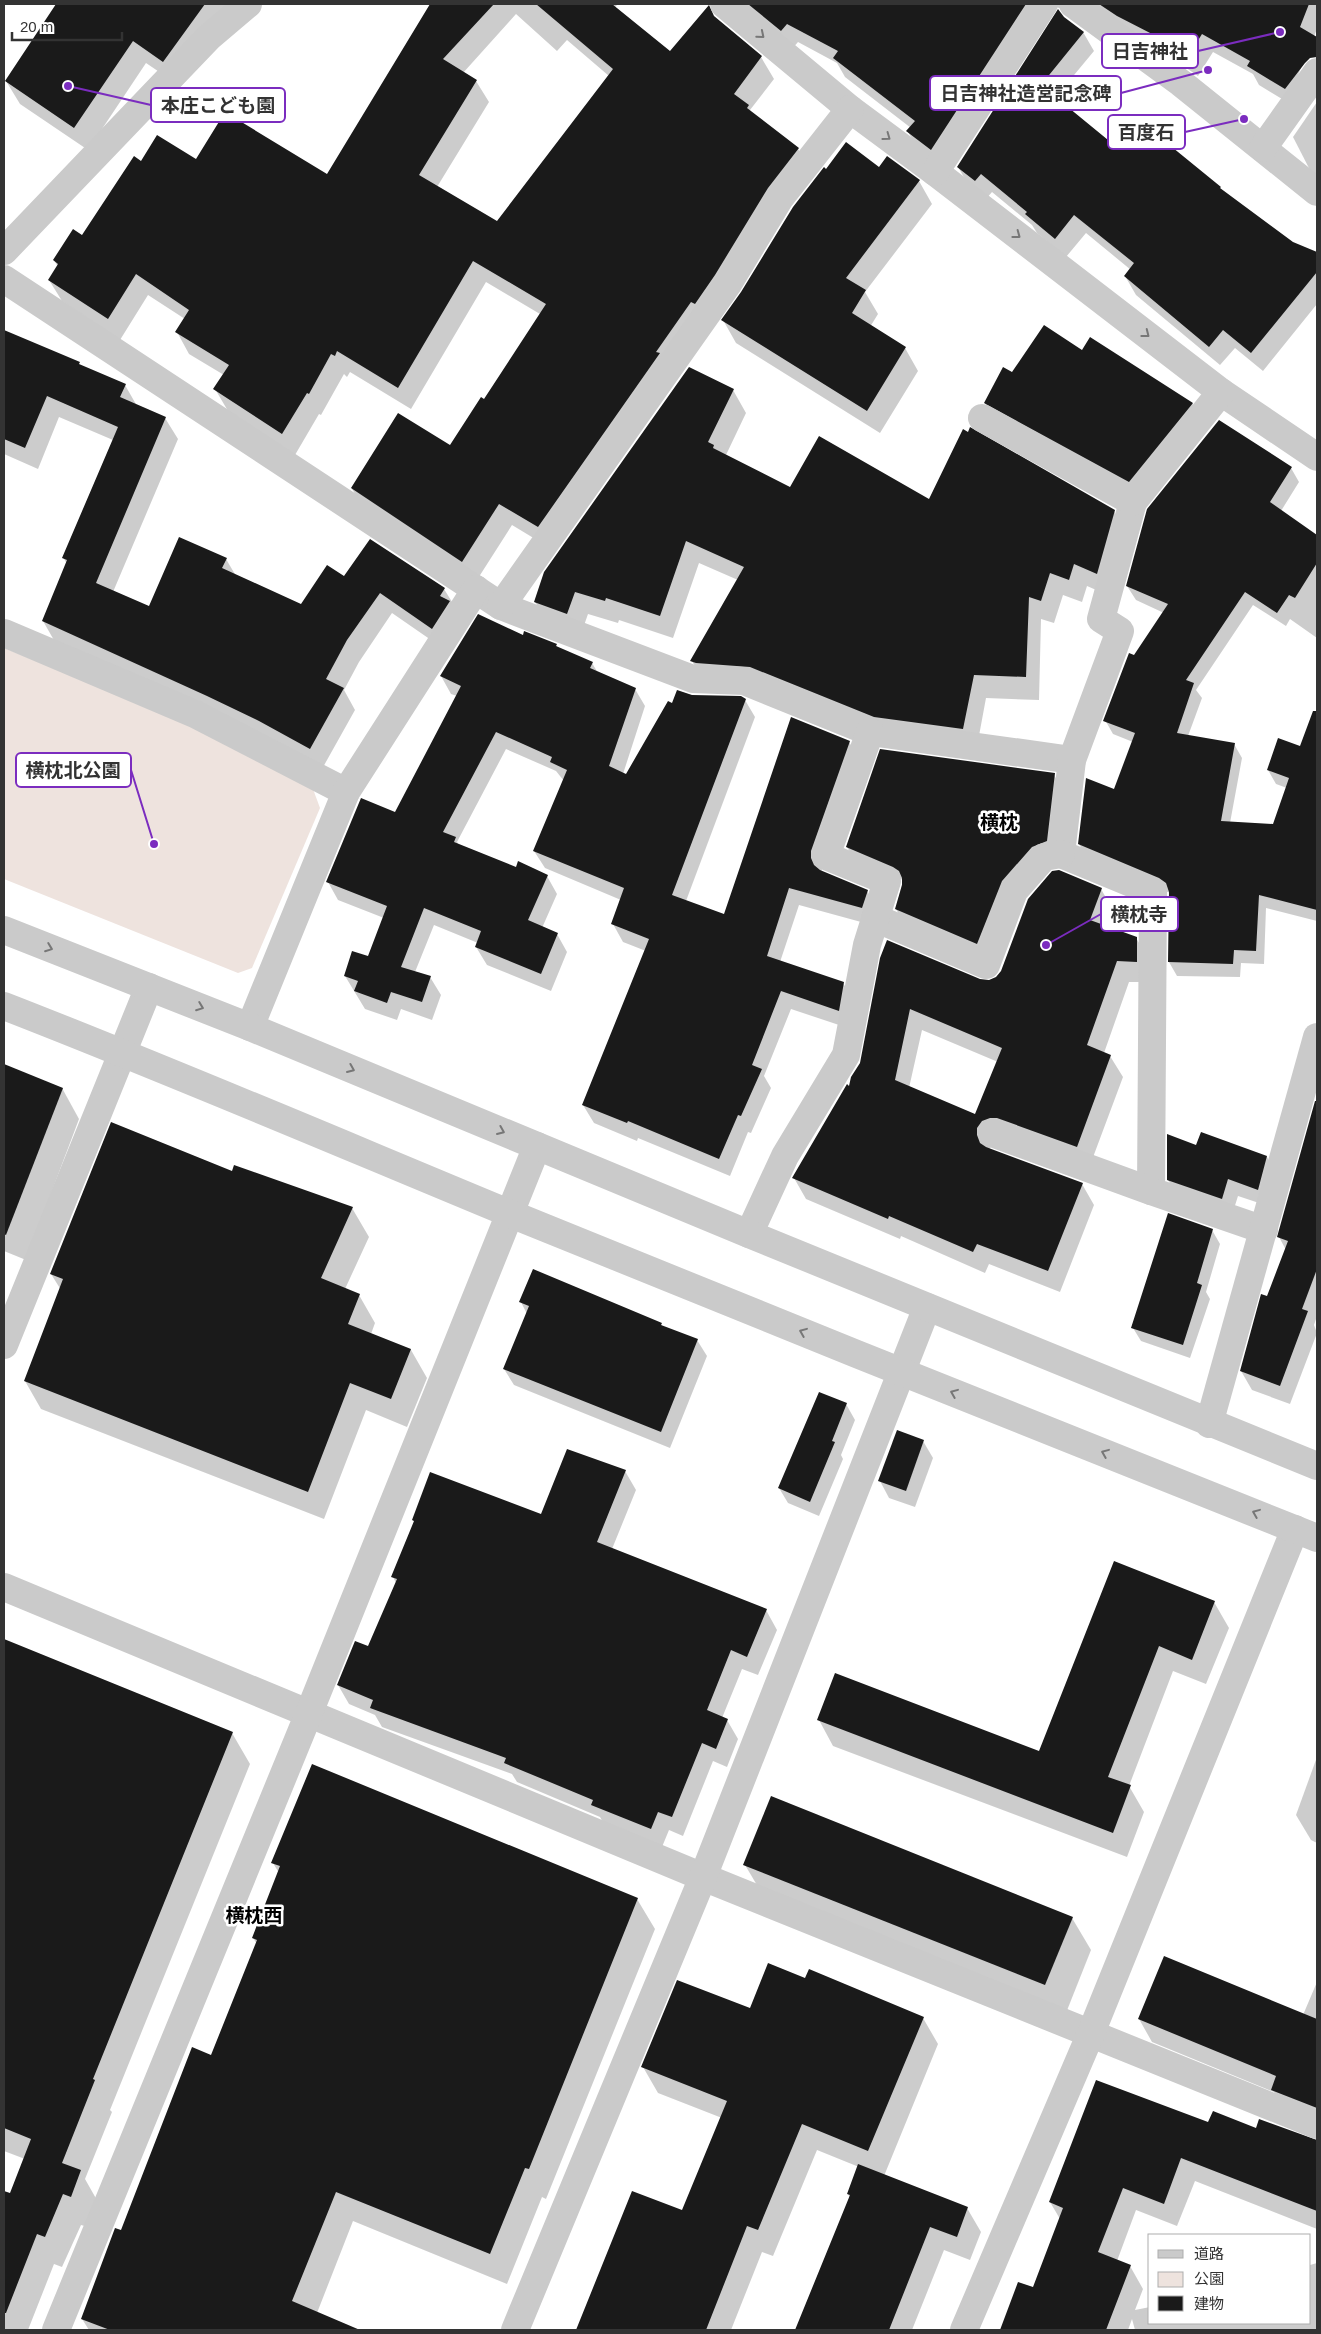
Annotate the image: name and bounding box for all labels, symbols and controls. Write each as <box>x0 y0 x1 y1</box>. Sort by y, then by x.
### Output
scale bar <box>12 10 122 42</box>
text: 20 m <box>20 18 53 35</box>
one-way arrow <box>755 29 764 38</box>
callout: 日吉神社 <box>1102 34 1198 68</box>
text: 日吉神社 <box>1112 41 1188 62</box>
callout: 日吉神社造営記念碑 <box>930 76 1121 110</box>
text: 日吉神社造営記念碑 <box>940 83 1112 104</box>
callout: 本庄こども園 <box>151 88 285 122</box>
text: 本庄こども園 <box>161 95 275 116</box>
callout: 百度石 <box>1108 115 1185 149</box>
text: 百度石 <box>1117 122 1175 143</box>
one-way arrow <box>882 131 891 140</box>
one-way arrow <box>1011 229 1020 237</box>
one-way arrow <box>1140 328 1150 337</box>
callout: 横枕北公園 <box>16 753 131 787</box>
text: 横枕北公園 <box>25 760 121 781</box>
district label: 横枕 <box>980 812 1018 833</box>
callout: 横枕寺 <box>1101 897 1178 931</box>
text: 横枕寺 <box>1110 904 1168 925</box>
one-way arrow <box>44 942 53 952</box>
one-way arrow <box>196 1002 204 1012</box>
one-way arrow <box>346 1062 355 1073</box>
one-way arrow <box>496 1125 505 1135</box>
one-way arrow <box>799 1328 808 1339</box>
one-way arrow <box>950 1389 959 1399</box>
one-way arrow <box>1101 1449 1110 1459</box>
one-way arrow <box>1252 1509 1261 1519</box>
district label: 横枕西 <box>225 1905 283 1926</box>
legend <box>1148 2234 1311 2324</box>
text: 道路 <box>1194 2245 1224 2262</box>
text: 公園 <box>1194 2270 1224 2287</box>
text: 建物 <box>1194 2295 1224 2312</box>

